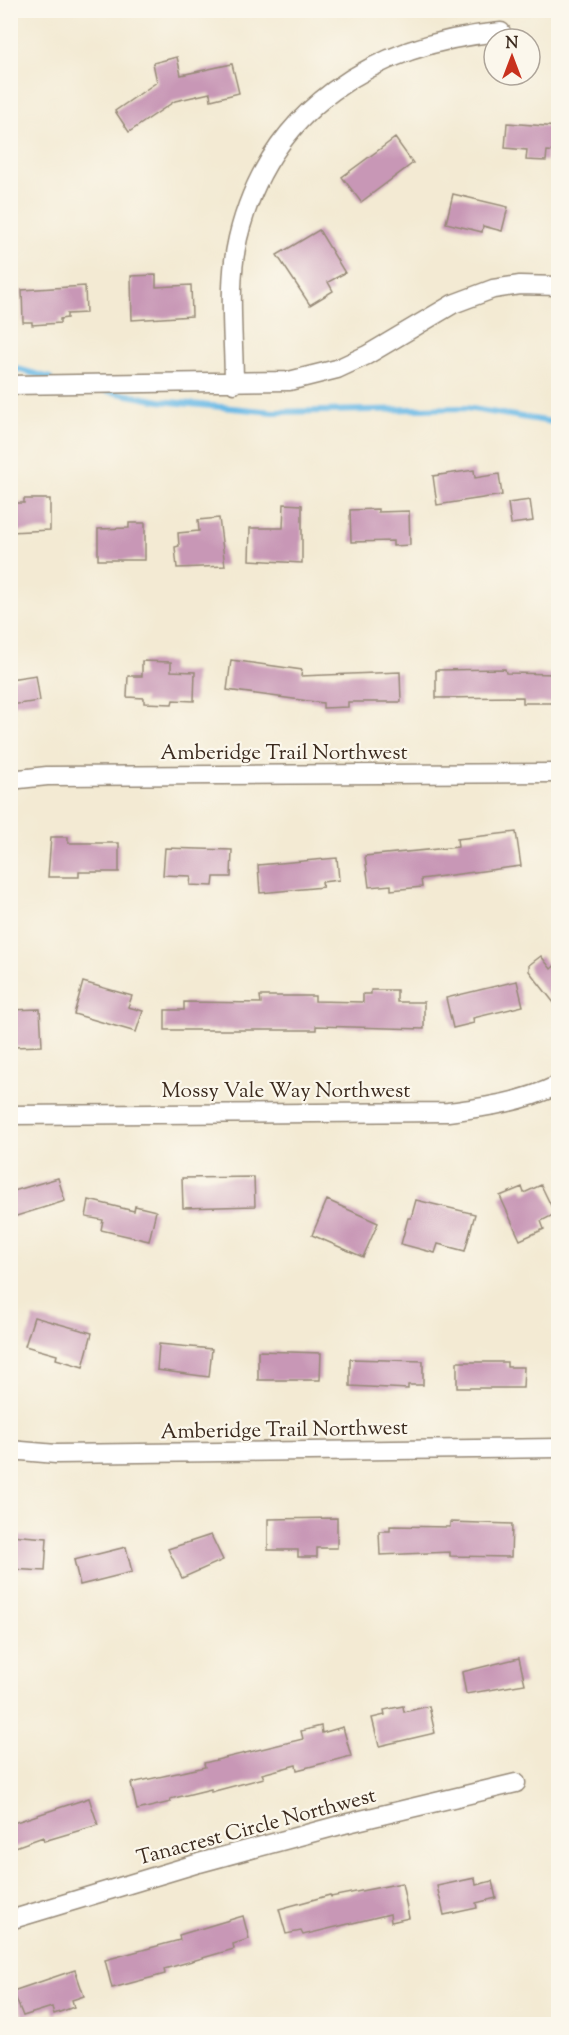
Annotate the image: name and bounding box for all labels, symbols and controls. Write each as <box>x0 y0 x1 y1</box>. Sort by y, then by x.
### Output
north arrow <box>482 27 542 87</box>
text: N <box>506 33 519 56</box>
street label: Amberidge Trail Northwest <box>160 739 408 769</box>
street label: Mossy Vale Way Northwest <box>161 1077 411 1107</box>
street label: Amberidge Trail Northwest <box>160 1414 408 1448</box>
street label: Tanacrest Circle Northwest <box>134 1782 379 1874</box>

